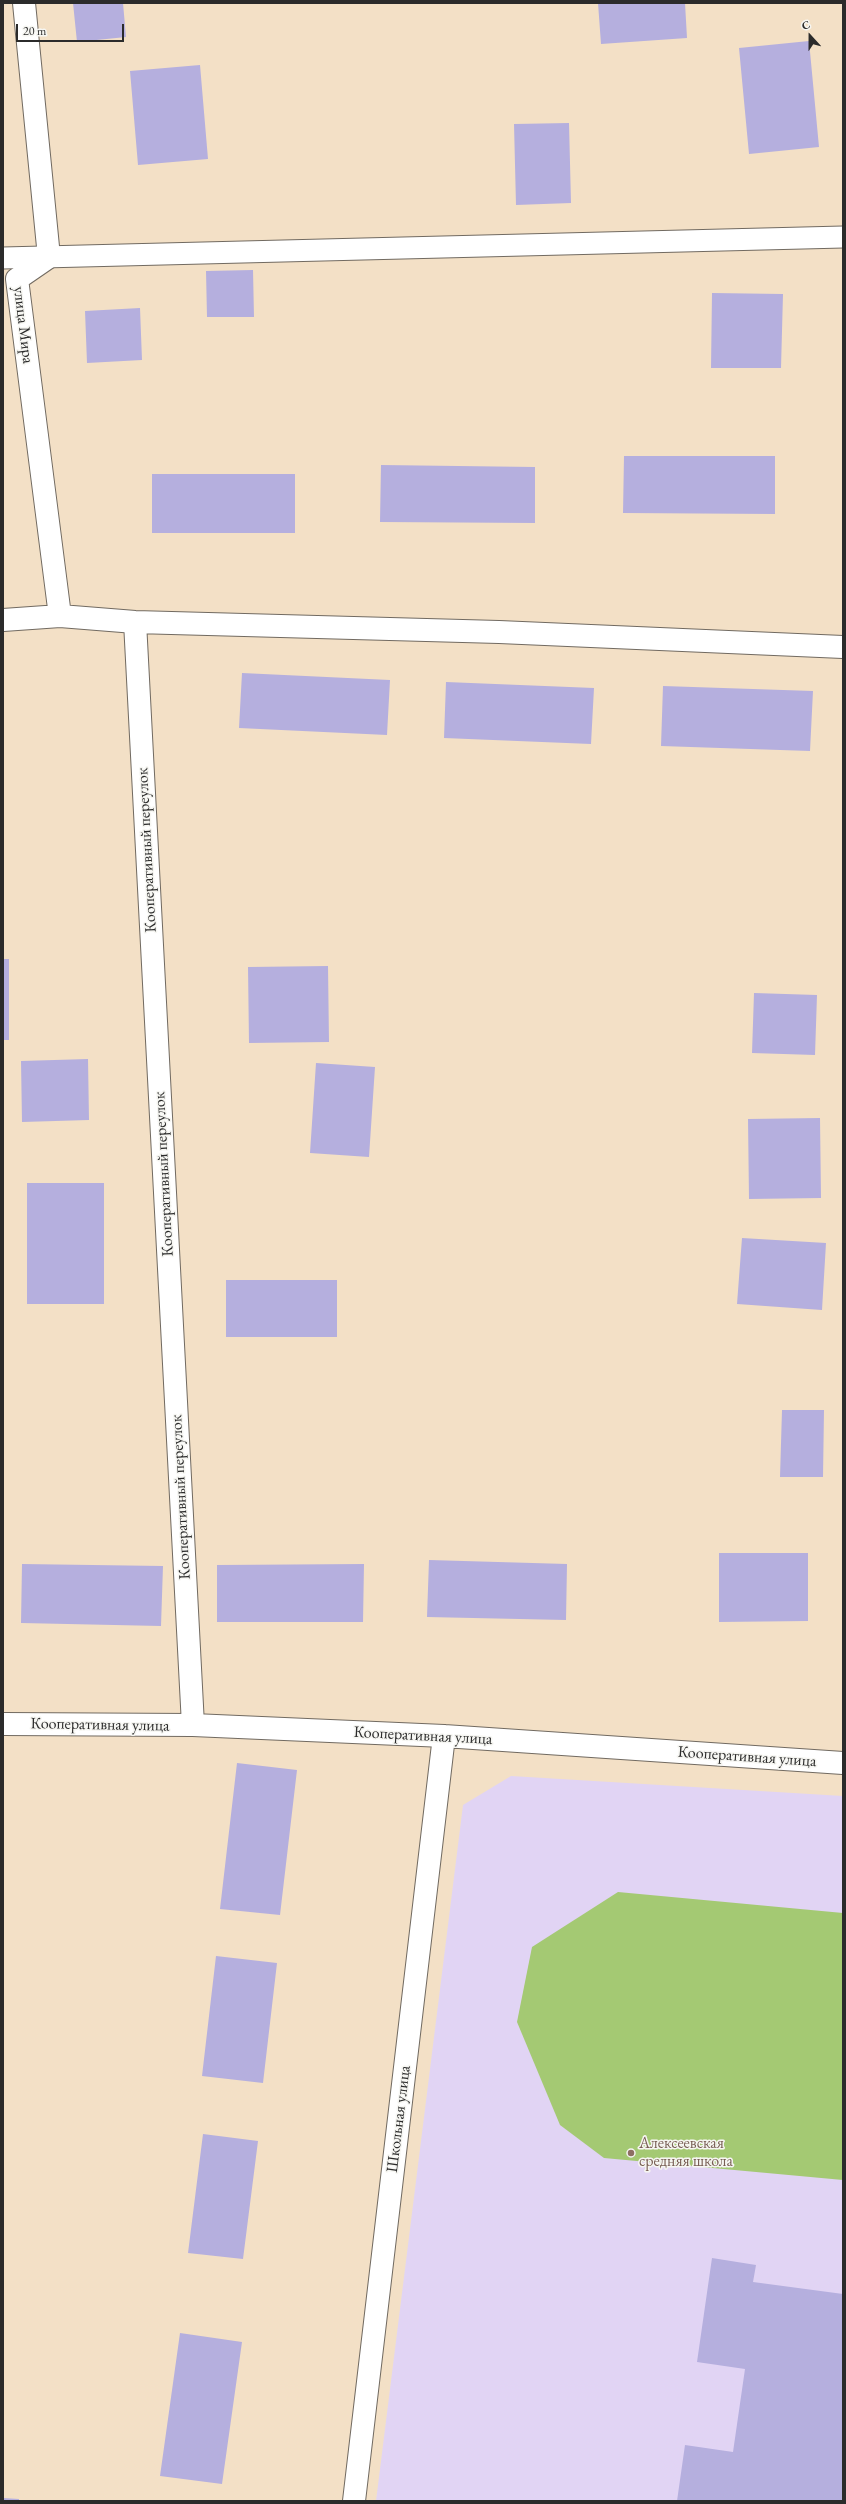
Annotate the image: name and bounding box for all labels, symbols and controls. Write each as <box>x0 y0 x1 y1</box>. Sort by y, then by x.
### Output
scale bar <box>18 16 126 42</box>
north arrow <box>790 16 830 56</box>
text: С <box>800 17 812 33</box>
text: 20 m <box>23 23 46 39</box>
street label: улица Мира <box>9 285 37 365</box>
street label: Кооперативный переулок <box>133 767 161 933</box>
street label: Кооперативный переулок <box>150 1091 178 1257</box>
street label: Кооперативный переулок <box>167 1414 195 1580</box>
street label: Кооперативная улица <box>30 1714 170 1736</box>
street label: Кооперативная улица <box>353 1723 493 1749</box>
street label: Кооперативная улица <box>677 1743 817 1771</box>
street label: Школьная улица <box>383 2064 415 2174</box>
place label: Алексеевская средняя школа <box>639 2134 733 2172</box>
marker: Алексеевская средняя школа <box>626 2148 636 2158</box>

